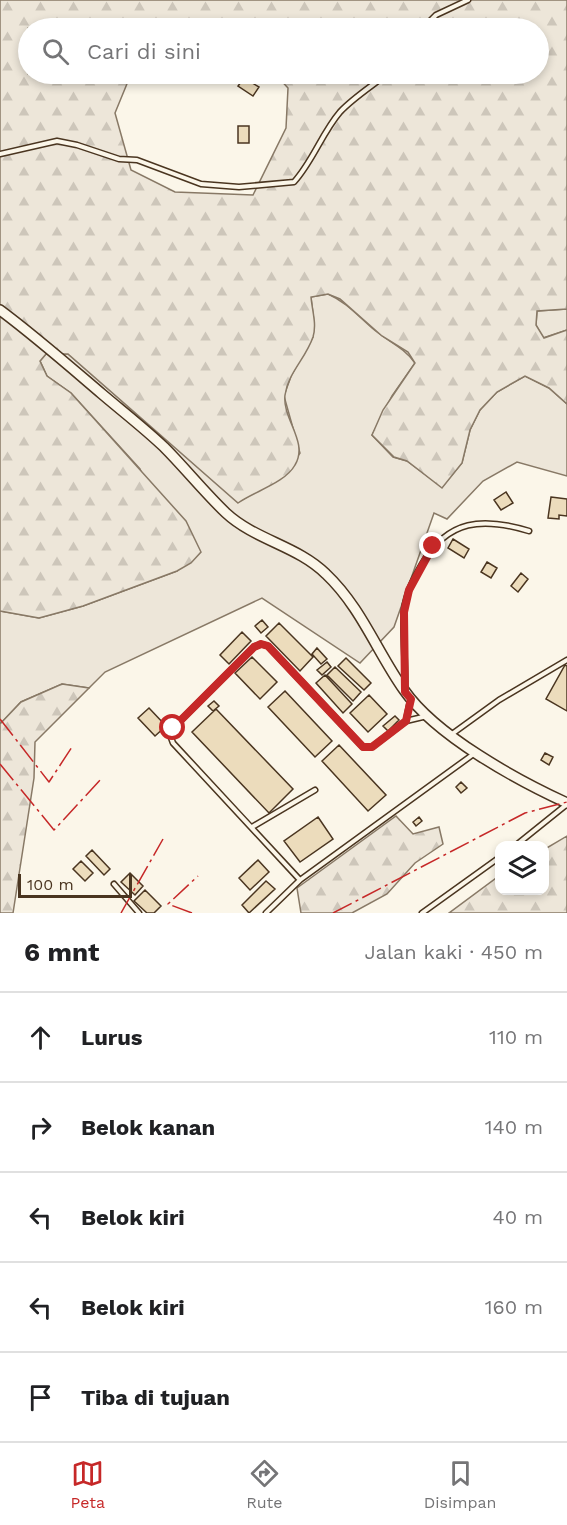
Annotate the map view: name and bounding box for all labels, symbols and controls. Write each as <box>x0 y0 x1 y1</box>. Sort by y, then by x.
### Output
search box <box>18 18 549 84</box>
icon: search <box>39 35 72 68</box>
text: Cari di sini <box>87 39 201 64</box>
route end <box>419 532 445 558</box>
route start <box>159 714 185 740</box>
map controls <box>495 841 549 895</box>
button: layers <box>495 841 549 895</box>
scale bar <box>18 871 132 898</box>
text: 100 m <box>27 875 74 894</box>
text: 6 mnt <box>24 937 99 967</box>
text: Jalan kaki · 450 m <box>365 940 543 964</box>
icon: ahead <box>24 1021 57 1054</box>
text: Lurus <box>81 1025 143 1050</box>
text: 110 m <box>489 1025 543 1049</box>
icon: right <box>24 1111 57 1144</box>
text: Belok kanan <box>81 1115 215 1140</box>
text: 140 m <box>485 1115 543 1139</box>
icon: left <box>24 1201 57 1234</box>
text: Belok kiri <box>81 1205 185 1230</box>
text: 40 m <box>492 1205 543 1229</box>
icon: left <box>24 1291 57 1324</box>
text: Belok kiri <box>81 1295 185 1320</box>
text: 160 m <box>485 1295 543 1319</box>
icon: arrive <box>24 1381 57 1414</box>
text: Tiba di tujuan <box>81 1385 230 1410</box>
tab: Peta <box>71 1457 105 1512</box>
tab: Rute <box>246 1457 283 1512</box>
tab: Disimpan <box>424 1457 496 1512</box>

